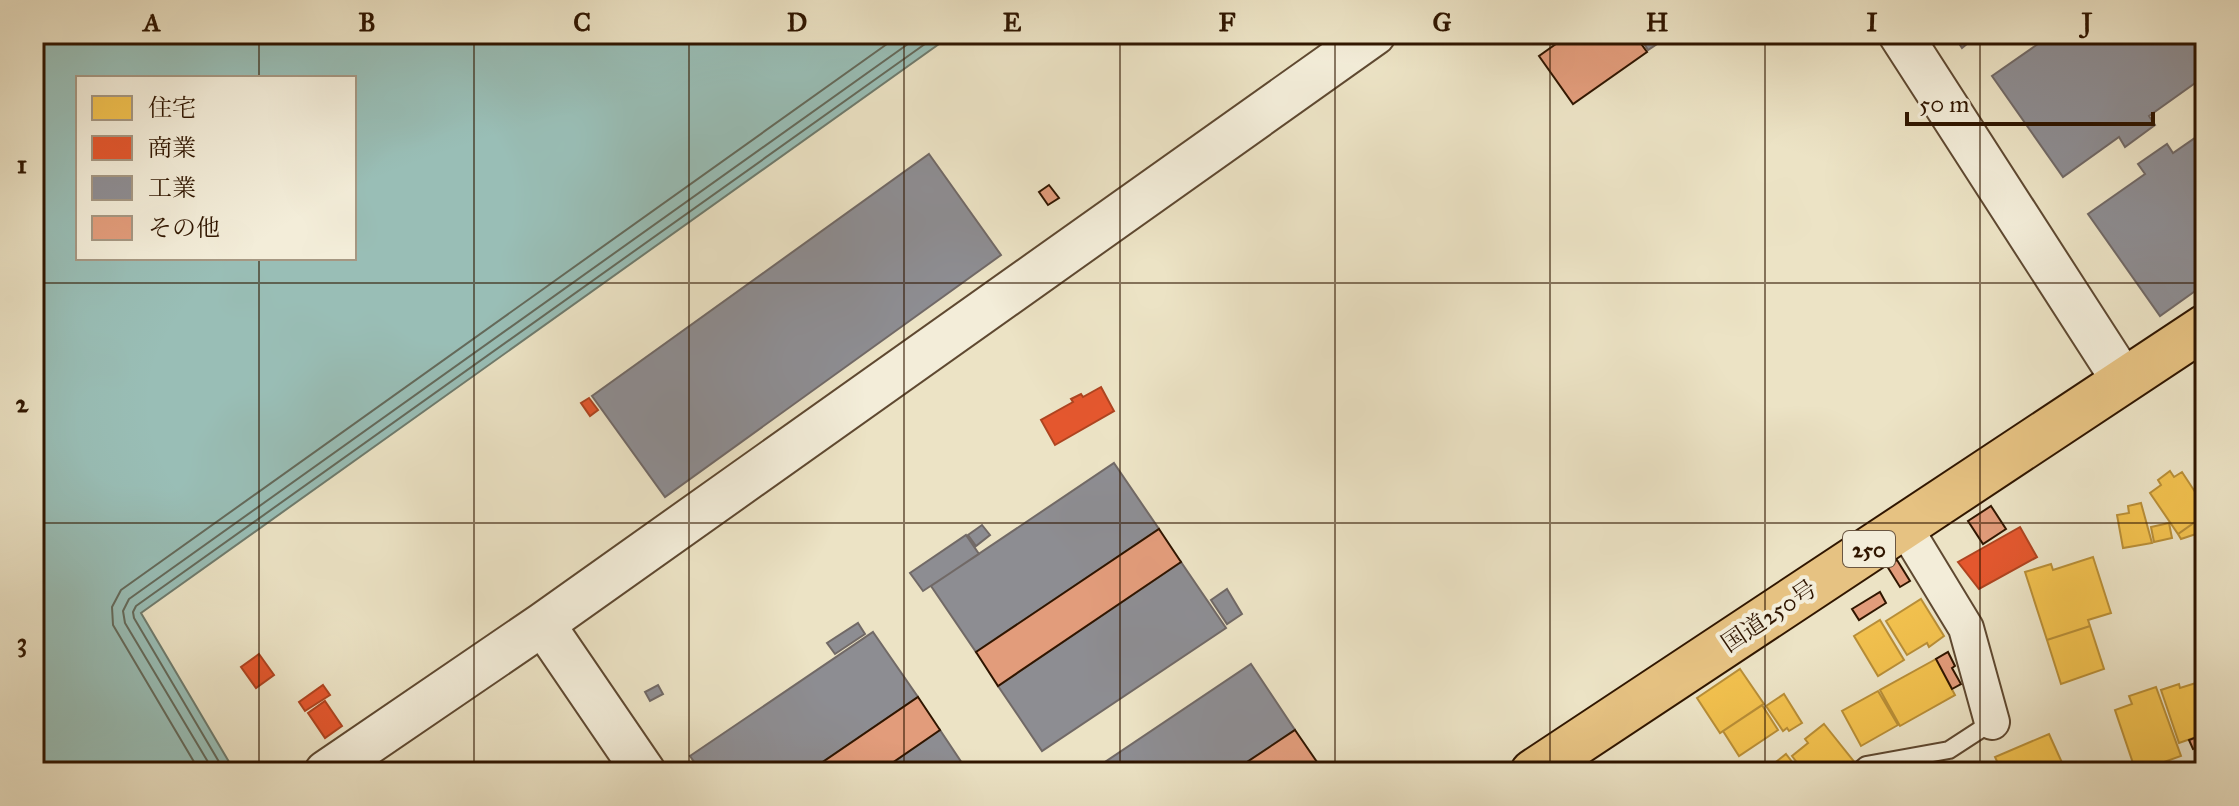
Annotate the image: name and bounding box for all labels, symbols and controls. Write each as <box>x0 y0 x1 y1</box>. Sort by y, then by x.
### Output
text: A <box>141 6 161 38</box>
text: B <box>358 6 376 38</box>
text: C <box>573 6 591 38</box>
text: D <box>787 6 807 38</box>
text: E <box>1003 6 1022 38</box>
text: F <box>1219 6 1236 38</box>
text: G <box>1432 6 1452 38</box>
text: H <box>1646 6 1669 38</box>
text: I <box>1866 6 1878 38</box>
text: J <box>2079 6 2093 39</box>
legend <box>76 76 356 260</box>
scale bar <box>1907 76 2153 126</box>
text: 50 m <box>1919 89 1969 119</box>
text: 住宅 <box>148 93 196 123</box>
text: 商業 <box>148 133 196 163</box>
text: 1 <box>17 148 27 180</box>
text: 工業 <box>148 173 196 203</box>
text: その他 <box>148 213 220 243</box>
text: 2 <box>16 387 30 419</box>
road number: 250 <box>1843 531 1895 567</box>
street label: 国道250号 <box>1716 573 1822 659</box>
text: 3 <box>17 626 27 658</box>

